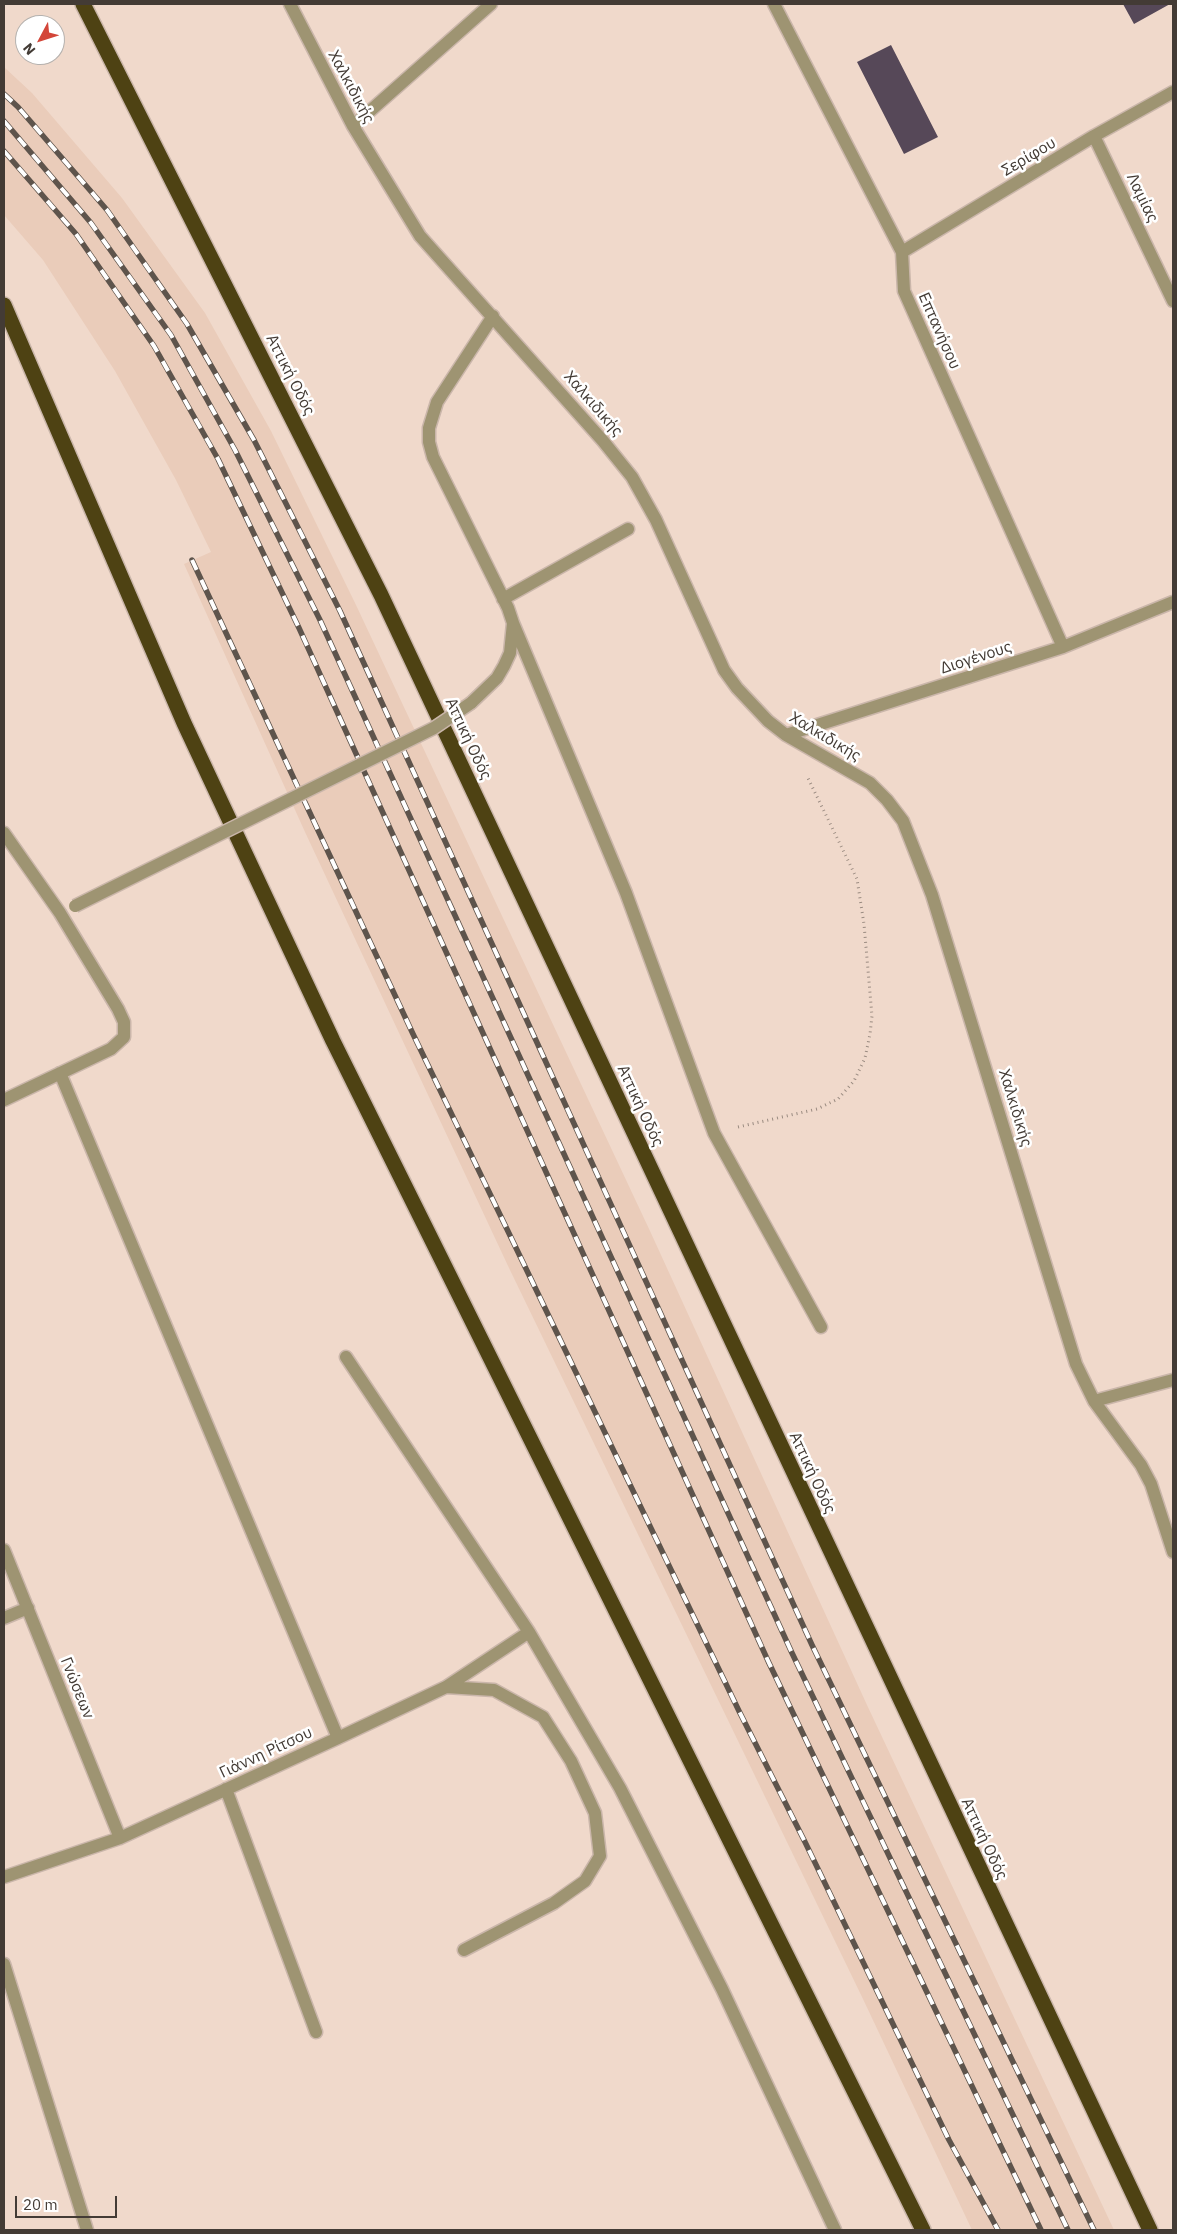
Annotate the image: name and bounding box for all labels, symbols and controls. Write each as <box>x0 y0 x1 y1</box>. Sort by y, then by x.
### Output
north arrow <box>15 15 65 65</box>
text: N <box>19 39 39 59</box>
street label: Χαλκιδικής <box>324 47 378 127</box>
street label: Σερίφου <box>998 133 1060 181</box>
street label: Λαμίας <box>1122 170 1162 226</box>
street label: Επτανήσου <box>914 290 964 372</box>
street label: Αττική Οδός <box>261 331 319 419</box>
street label: Χαλκιδικής <box>559 367 627 441</box>
street label: Διογένους <box>938 637 1014 679</box>
street label: Αττική Οδός <box>441 695 495 783</box>
street label: Χαλκιδικής <box>786 708 864 766</box>
street label: Αττική Οδός <box>613 1062 667 1150</box>
street label: Χαλκιδικής <box>994 1067 1036 1149</box>
street label: Αττική Οδός <box>785 1429 839 1517</box>
street label: Γνώσεων <box>56 1654 98 1722</box>
street label: Γιάννη Ρίτσου <box>217 1723 315 1783</box>
street label: Αττική Οδός <box>957 1795 1011 1883</box>
scale bar <box>18 2186 120 2218</box>
text: 20 m <box>23 2195 58 2214</box>

